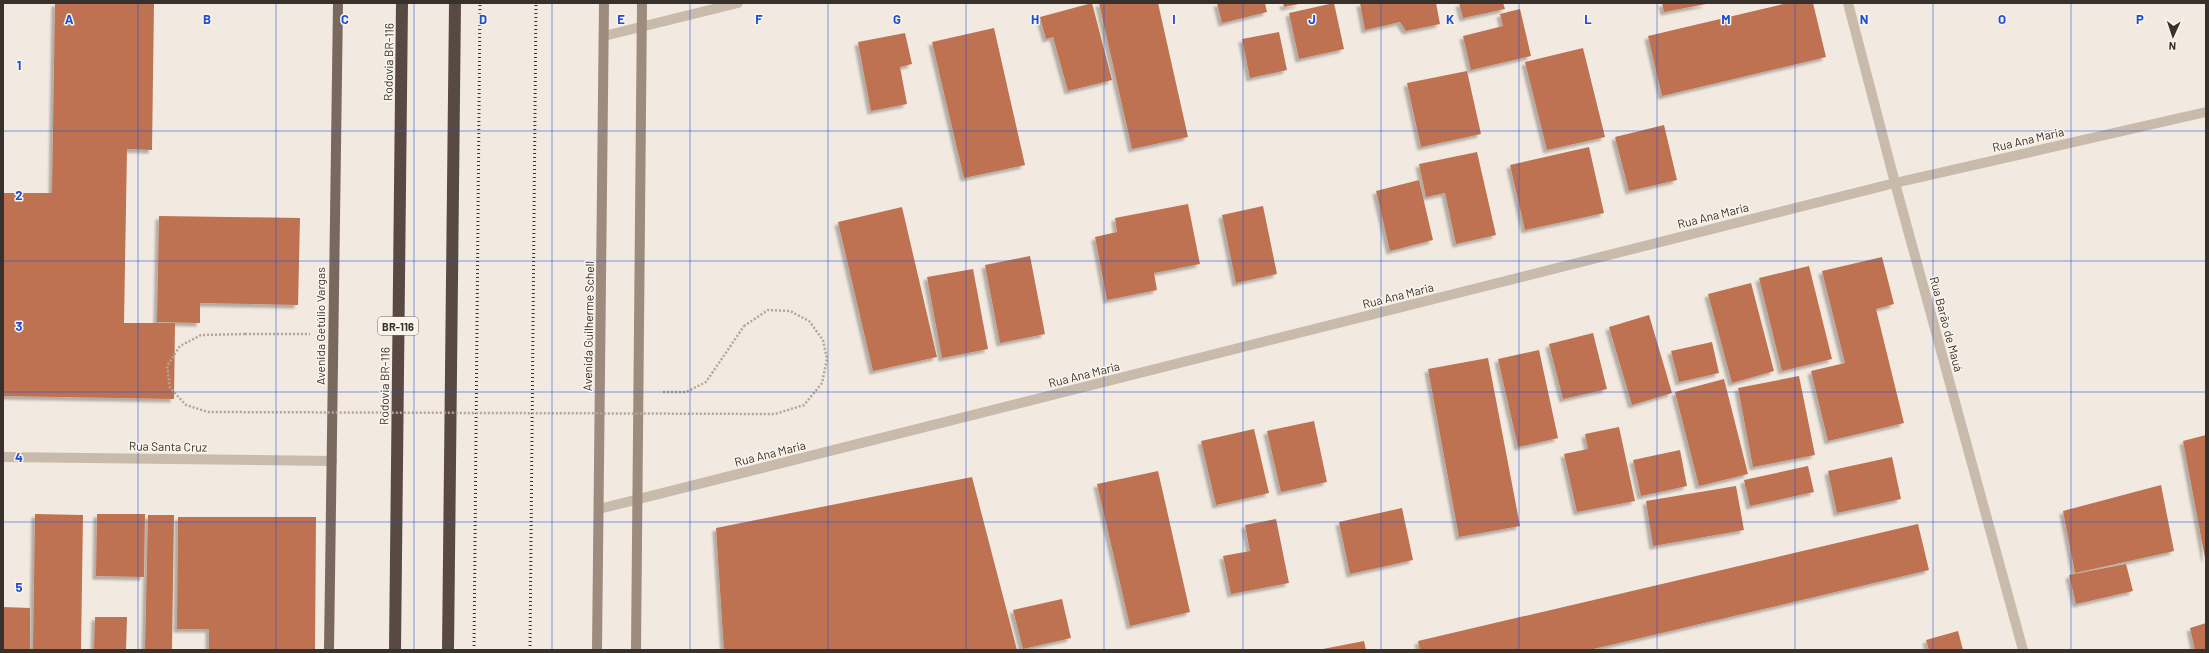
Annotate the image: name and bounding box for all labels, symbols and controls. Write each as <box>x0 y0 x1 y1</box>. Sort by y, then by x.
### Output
text: A <box>65 11 74 27</box>
text: B <box>203 11 211 27</box>
text: C <box>341 11 349 27</box>
text: D <box>479 11 487 27</box>
text: E <box>617 11 625 27</box>
text: F <box>755 11 763 27</box>
text: G <box>893 11 901 27</box>
text: H <box>1031 11 1039 27</box>
text: I <box>1172 11 1176 27</box>
text: J <box>1308 11 1316 27</box>
text: K <box>1446 11 1454 27</box>
text: L <box>1584 11 1592 27</box>
text: M <box>1721 11 1731 27</box>
text: N <box>1860 11 1868 27</box>
text: O <box>1998 11 2006 27</box>
text: P <box>2136 11 2144 27</box>
north arrow <box>2153 16 2193 56</box>
street label: Rodovia BR-116 <box>380 23 396 101</box>
text: N <box>2168 40 2176 53</box>
text: 1 <box>17 57 21 73</box>
street label: Rua Ana Maria <box>1991 124 2065 154</box>
text: 2 <box>15 187 23 203</box>
street label: Rua Ana Maria <box>1676 199 1750 231</box>
street label: Avenida Guilherme Schell <box>580 261 596 391</box>
street label: Avenida Getúlio Vargas <box>313 267 327 385</box>
street label: Rua Barão de Mauá <box>1928 275 1966 373</box>
street label: Rua Ana Maria <box>1361 279 1435 311</box>
road number: BR-116 <box>378 317 418 335</box>
text: 3 <box>15 318 23 334</box>
street label: Rodovia BR-116 <box>376 347 392 425</box>
street label: Rua Ana Maria <box>1047 358 1121 390</box>
street label: Rua Ana Maria <box>733 437 807 469</box>
street label: Rua Santa Cruz <box>129 438 207 454</box>
text: 4 <box>15 449 23 465</box>
text: 5 <box>15 579 23 595</box>

